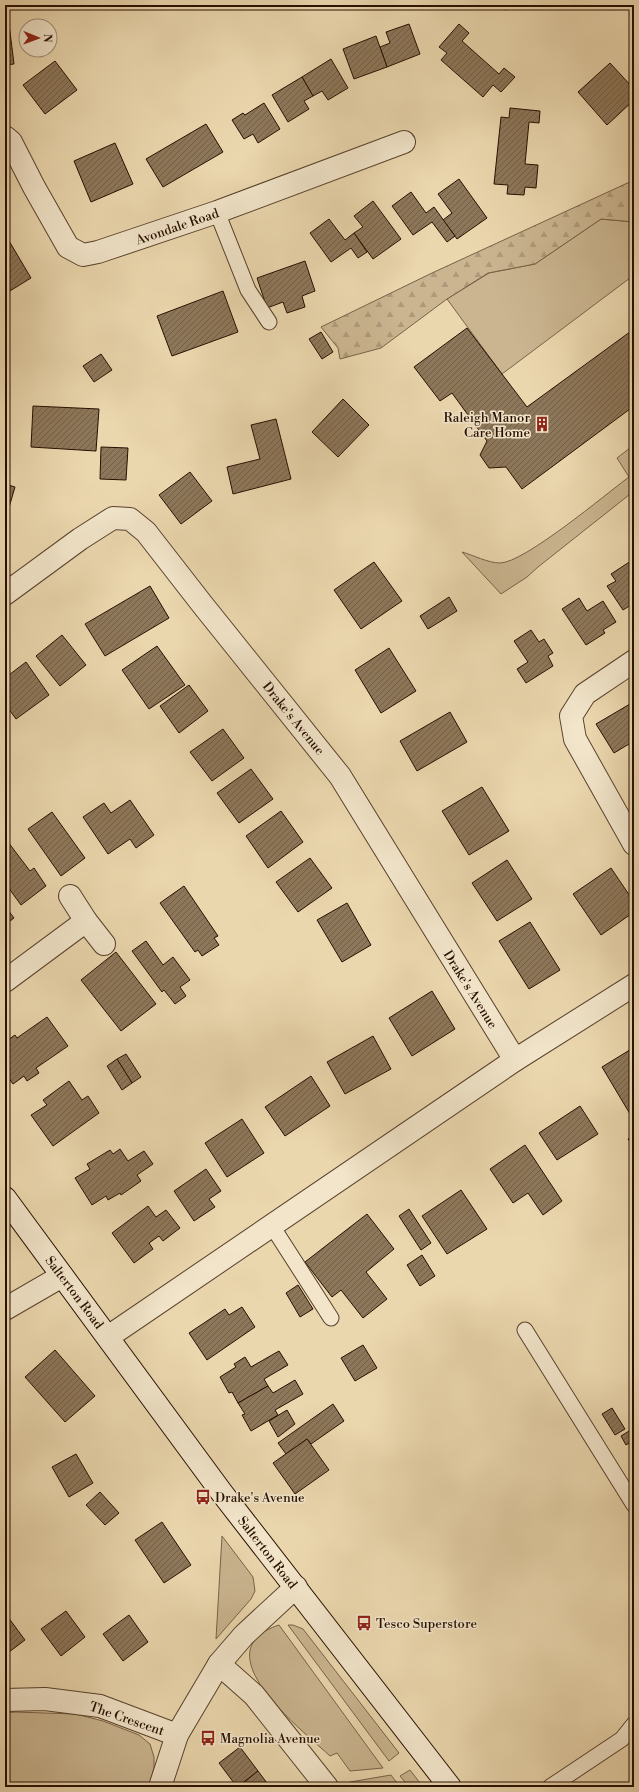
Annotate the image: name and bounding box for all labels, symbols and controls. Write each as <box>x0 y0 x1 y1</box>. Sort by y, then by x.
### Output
north arrow <box>18 18 58 58</box>
text: N <box>40 34 54 43</box>
street label: Avondale Road <box>133 205 222 249</box>
place label: Raleigh Manor Care Home <box>444 410 530 441</box>
building icon: Raleigh Manor Care Home <box>533 415 551 433</box>
street label: Drake's Avenue <box>259 679 328 759</box>
street label: Drake's Avenue <box>440 947 501 1032</box>
street label: Salterton Road <box>42 1253 107 1333</box>
bus stop icon: Drake's Avenue <box>194 1488 212 1506</box>
place label: Drake's Avenue <box>215 1490 305 1506</box>
street label: Salterton Road <box>234 1513 301 1592</box>
bus stop icon: Tesco Superstore <box>355 1614 373 1632</box>
place label: Tesco Superstore <box>376 1616 477 1632</box>
street label: The Crescent <box>87 1699 167 1739</box>
bus stop icon: Magnolia Avenue <box>199 1729 217 1747</box>
place label: Magnolia Avenue <box>220 1731 321 1747</box>

